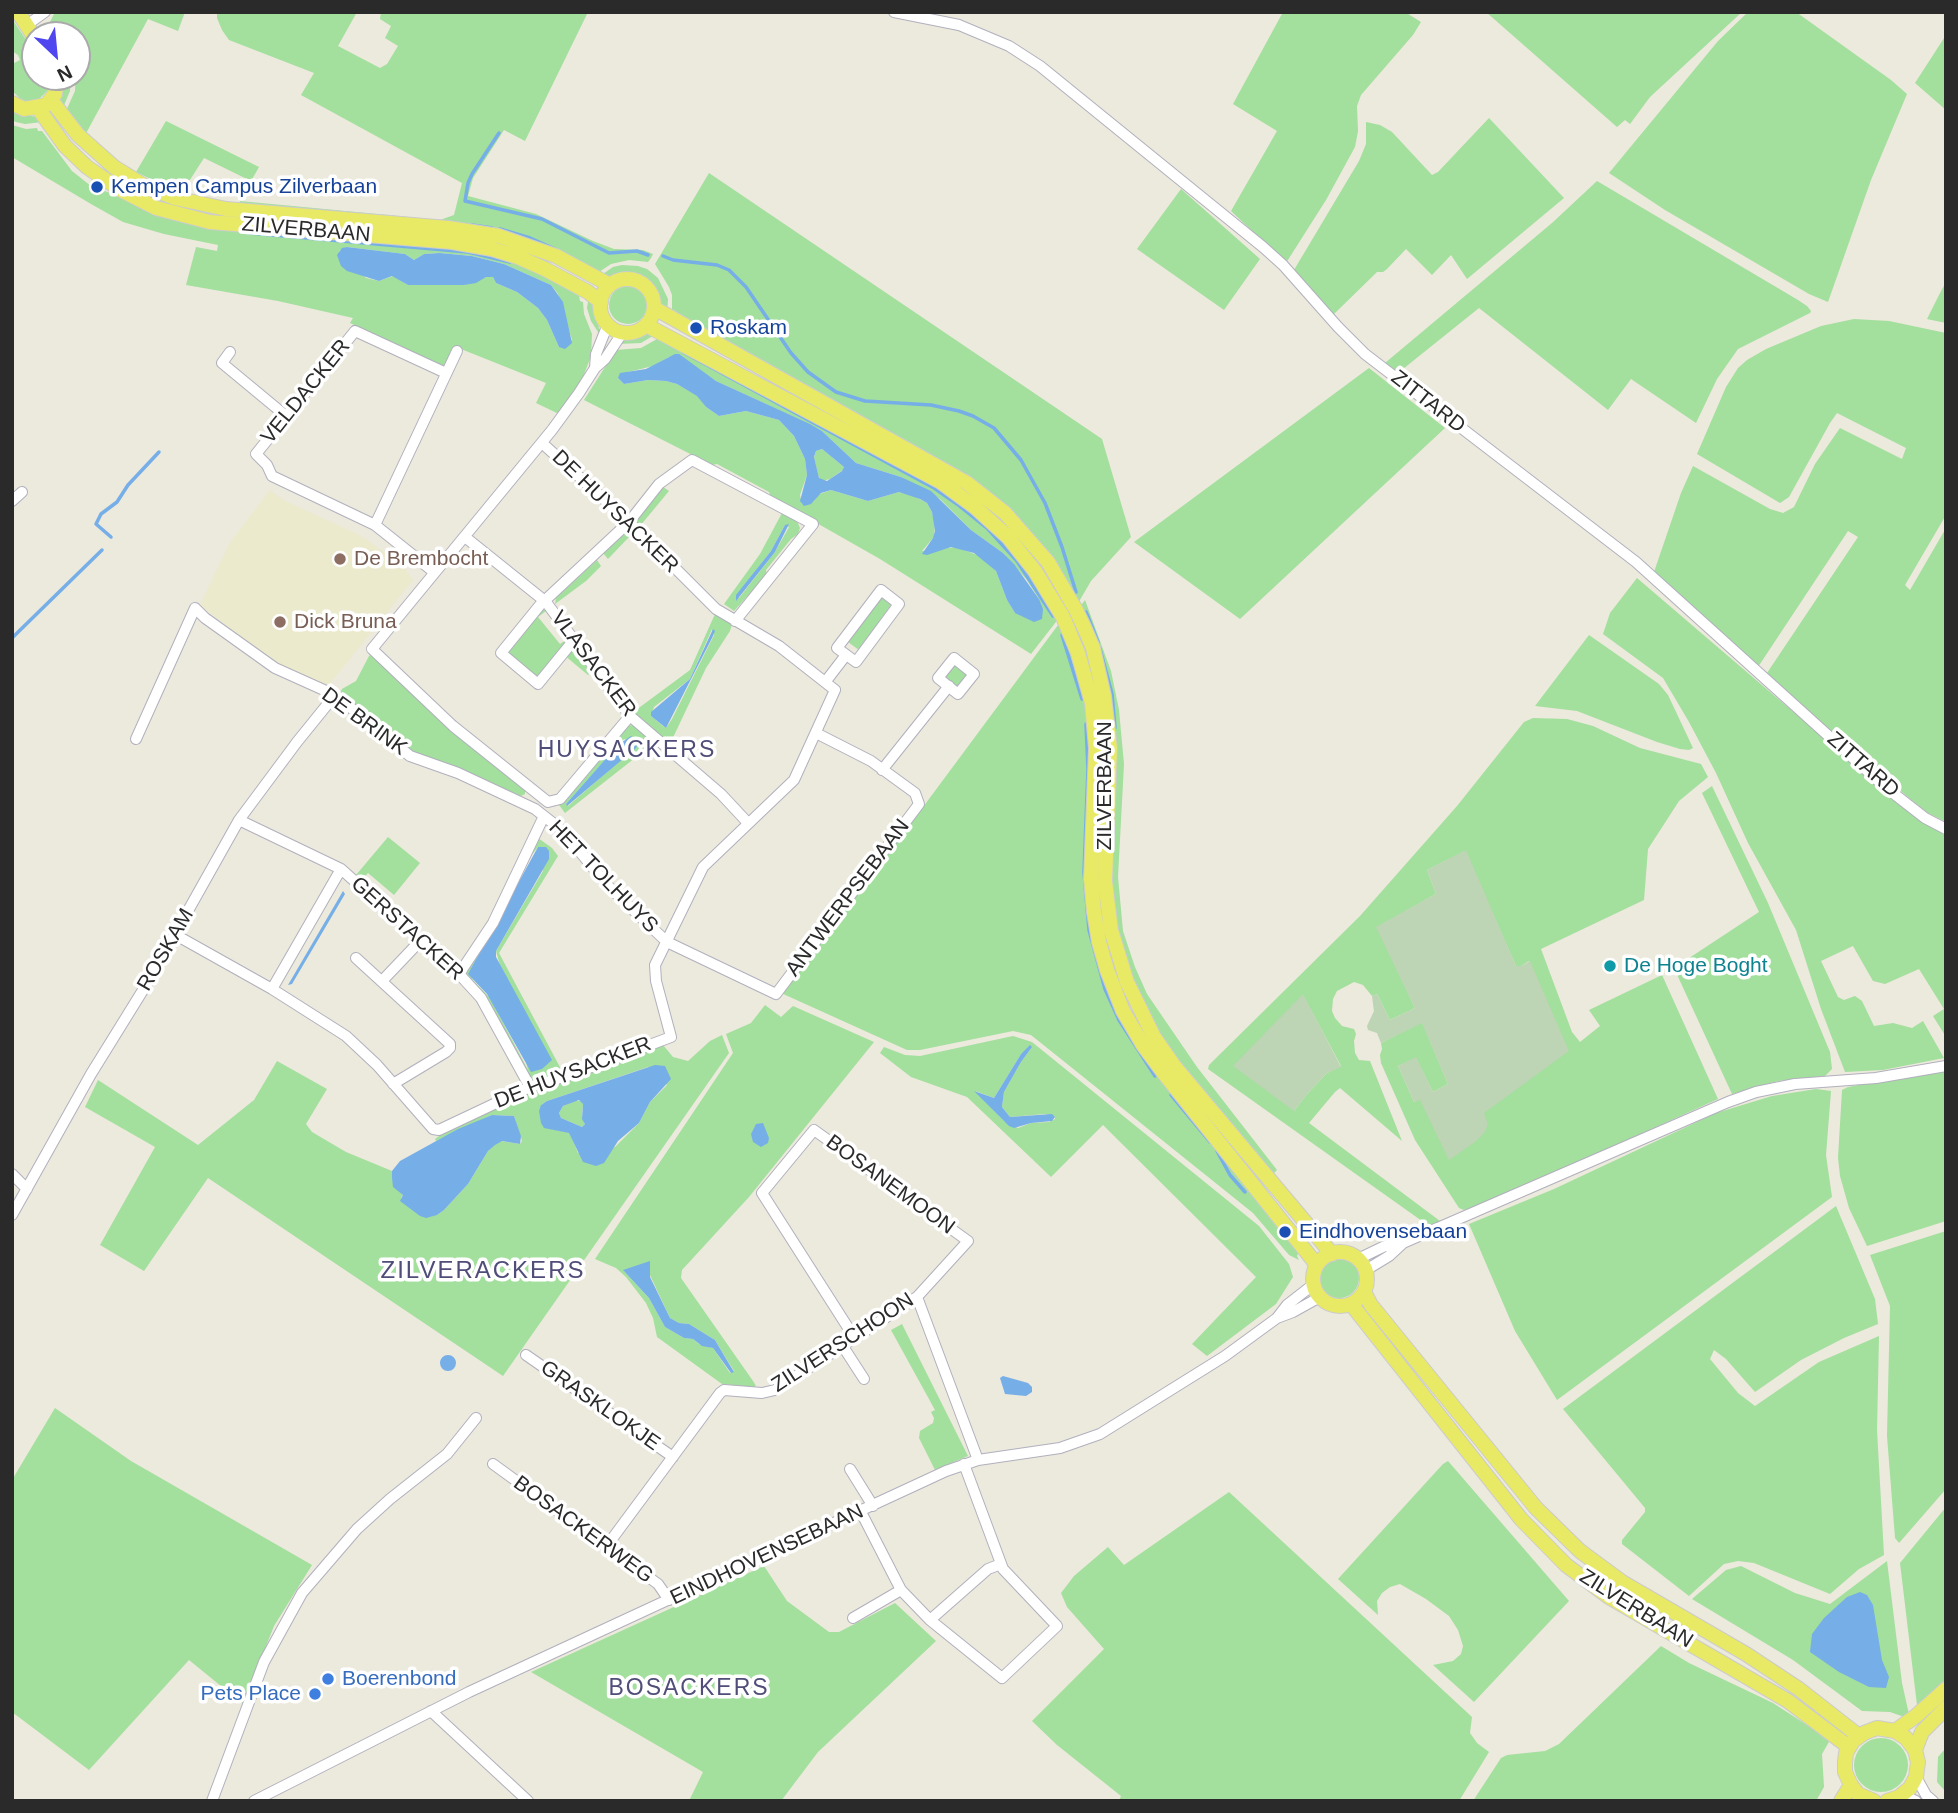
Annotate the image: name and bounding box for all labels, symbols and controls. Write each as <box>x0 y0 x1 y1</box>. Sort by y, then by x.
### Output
north arrow <box>21 21 91 91</box>
text: N <box>54 61 75 86</box>
place label: Kempen Campus Zilverbaan <box>111 174 377 200</box>
marker: Kempen Campus Zilverbaan <box>89 179 105 195</box>
street label: ZILVERBAAN <box>241 212 371 248</box>
place label: Roskam <box>710 315 787 341</box>
marker: Roskam <box>688 320 704 336</box>
street label: VELDACKER <box>256 335 356 449</box>
street label: ZITTARD <box>1386 365 1470 439</box>
street label: DE HUYSACKER <box>547 445 683 579</box>
place label: De Brembocht <box>354 546 488 572</box>
marker: De Brembocht <box>332 551 348 567</box>
street label: VLASACKER <box>545 606 641 722</box>
place label: Dick Bruna <box>294 609 397 635</box>
marker: Dick Bruna <box>272 614 288 630</box>
street label: DE BRINK <box>316 683 412 761</box>
street label: ZILVERBAAN <box>1092 721 1118 851</box>
street label: ZITTARD <box>1822 727 1904 803</box>
district label: HUYSACKERS <box>539 737 715 765</box>
street label: ANTWERPSEBAAN <box>781 814 915 982</box>
street label: HET TOLHUYS <box>543 816 663 938</box>
street label: GERSTACKER <box>345 872 469 986</box>
street label: ROSKAM <box>132 904 200 996</box>
place label: De Hoge Boght <box>1624 953 1768 979</box>
marker: De Hoge Boght <box>1602 958 1618 974</box>
street label: DE HUYSACKER <box>491 1032 655 1114</box>
street label: BOSANEMOON <box>821 1130 959 1240</box>
place label: Eindhovensebaan <box>1299 1219 1467 1245</box>
marker: Eindhovensebaan <box>1277 1224 1293 1240</box>
district label: ZILVERACKERS <box>382 1257 584 1285</box>
street label: ZILVERSCHOON <box>767 1288 919 1398</box>
street label: GRASKLOKJE <box>535 1356 665 1456</box>
street label: BOSACKERWEG <box>508 1471 658 1589</box>
street label: EINDHOVENSEBAAN <box>666 1499 868 1611</box>
street label: ZILVERBAAN <box>1575 1564 1697 1654</box>
place label: Boerenbond <box>342 1666 456 1692</box>
marker: Boerenbond <box>320 1671 336 1687</box>
district label: BOSACKERS <box>610 1675 768 1703</box>
place label: Pets Place <box>201 1681 301 1707</box>
marker: Pets Place <box>307 1686 323 1702</box>

